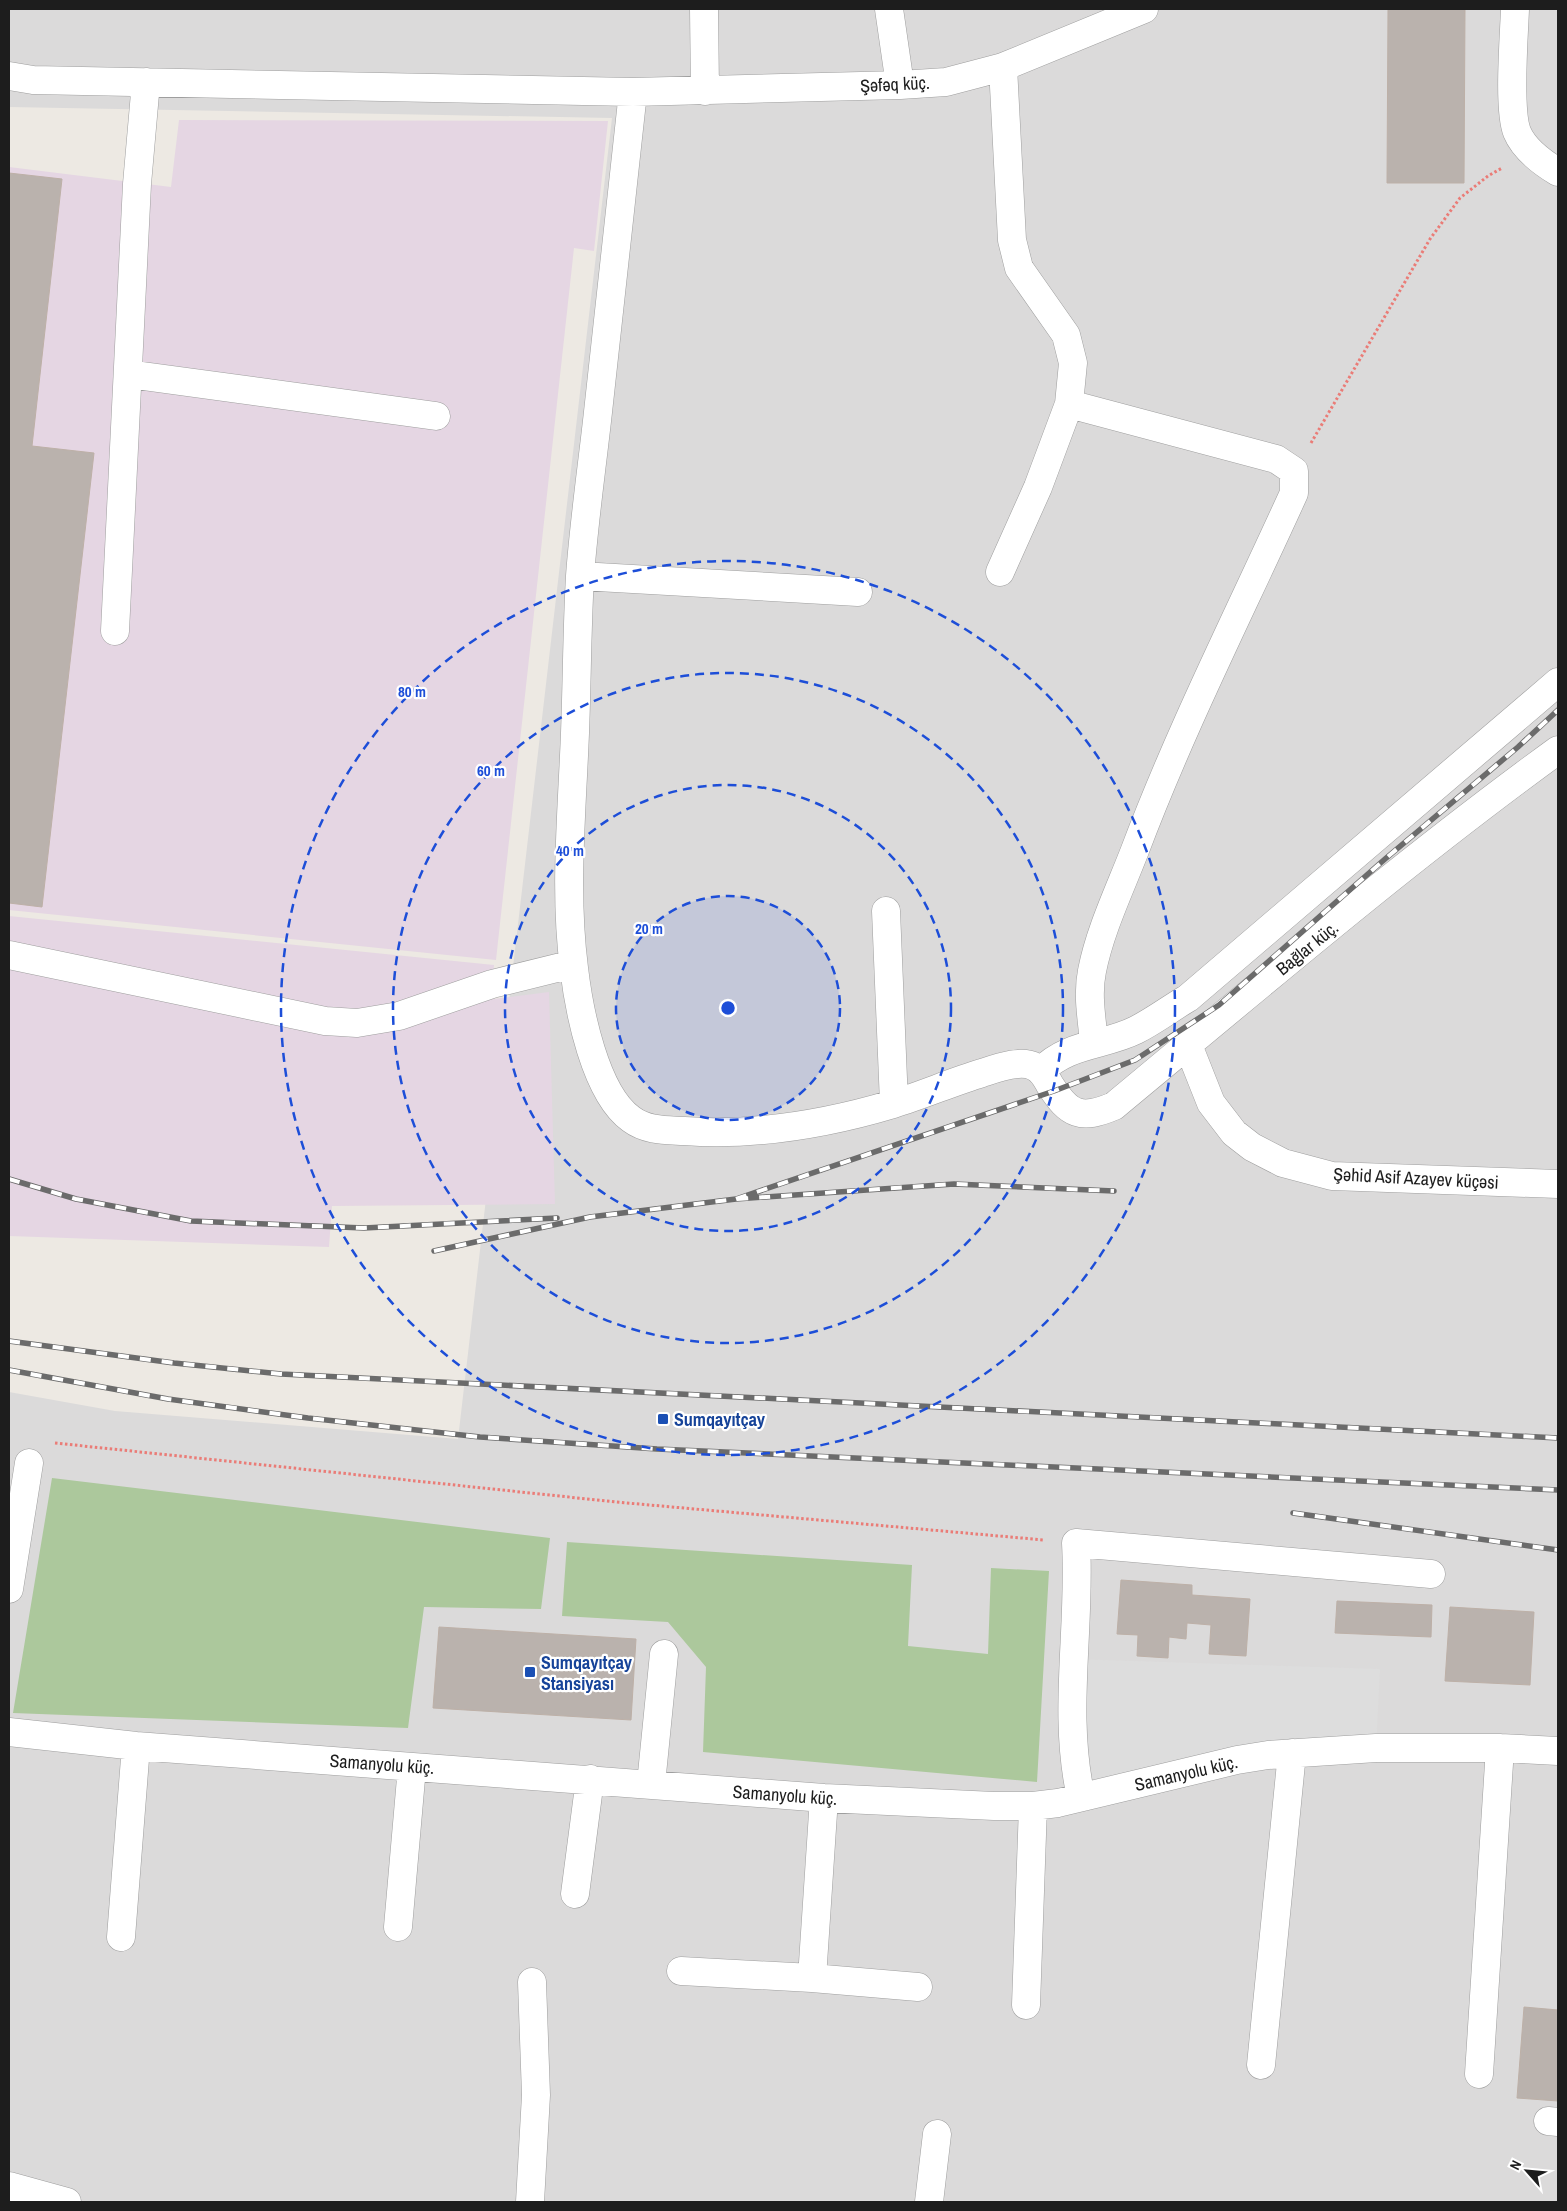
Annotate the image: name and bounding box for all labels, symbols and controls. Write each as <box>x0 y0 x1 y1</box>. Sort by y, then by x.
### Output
street label: Şəfəq küç. <box>860 70 930 98</box>
text: 80 m <box>398 681 426 702</box>
text: 60 m <box>477 760 505 781</box>
text: 40 m <box>556 840 584 861</box>
street label: Bağlar küç. <box>1270 915 1344 981</box>
text: 20 m <box>635 918 663 939</box>
centre of rings <box>719 999 737 1017</box>
street label: Şəhid Asif Azayev küçəsi <box>1333 1161 1499 1195</box>
place label: Sumqayıtçay <box>674 1407 766 1432</box>
marker: Sumqayıtçay <box>656 1412 670 1426</box>
place label: Sumqayıtçay Stansiyası <box>541 1650 633 1696</box>
marker: Sumqayıtçay Stansiyası <box>523 1665 537 1679</box>
street label: Samanyolu küç. <box>329 1748 435 1780</box>
street label: Samanyolu küç. <box>1132 1749 1240 1797</box>
street label: Samanyolu küç. <box>732 1779 838 1811</box>
north arrow <box>1502 2146 1552 2196</box>
text: N <box>1506 2157 1525 2173</box>

